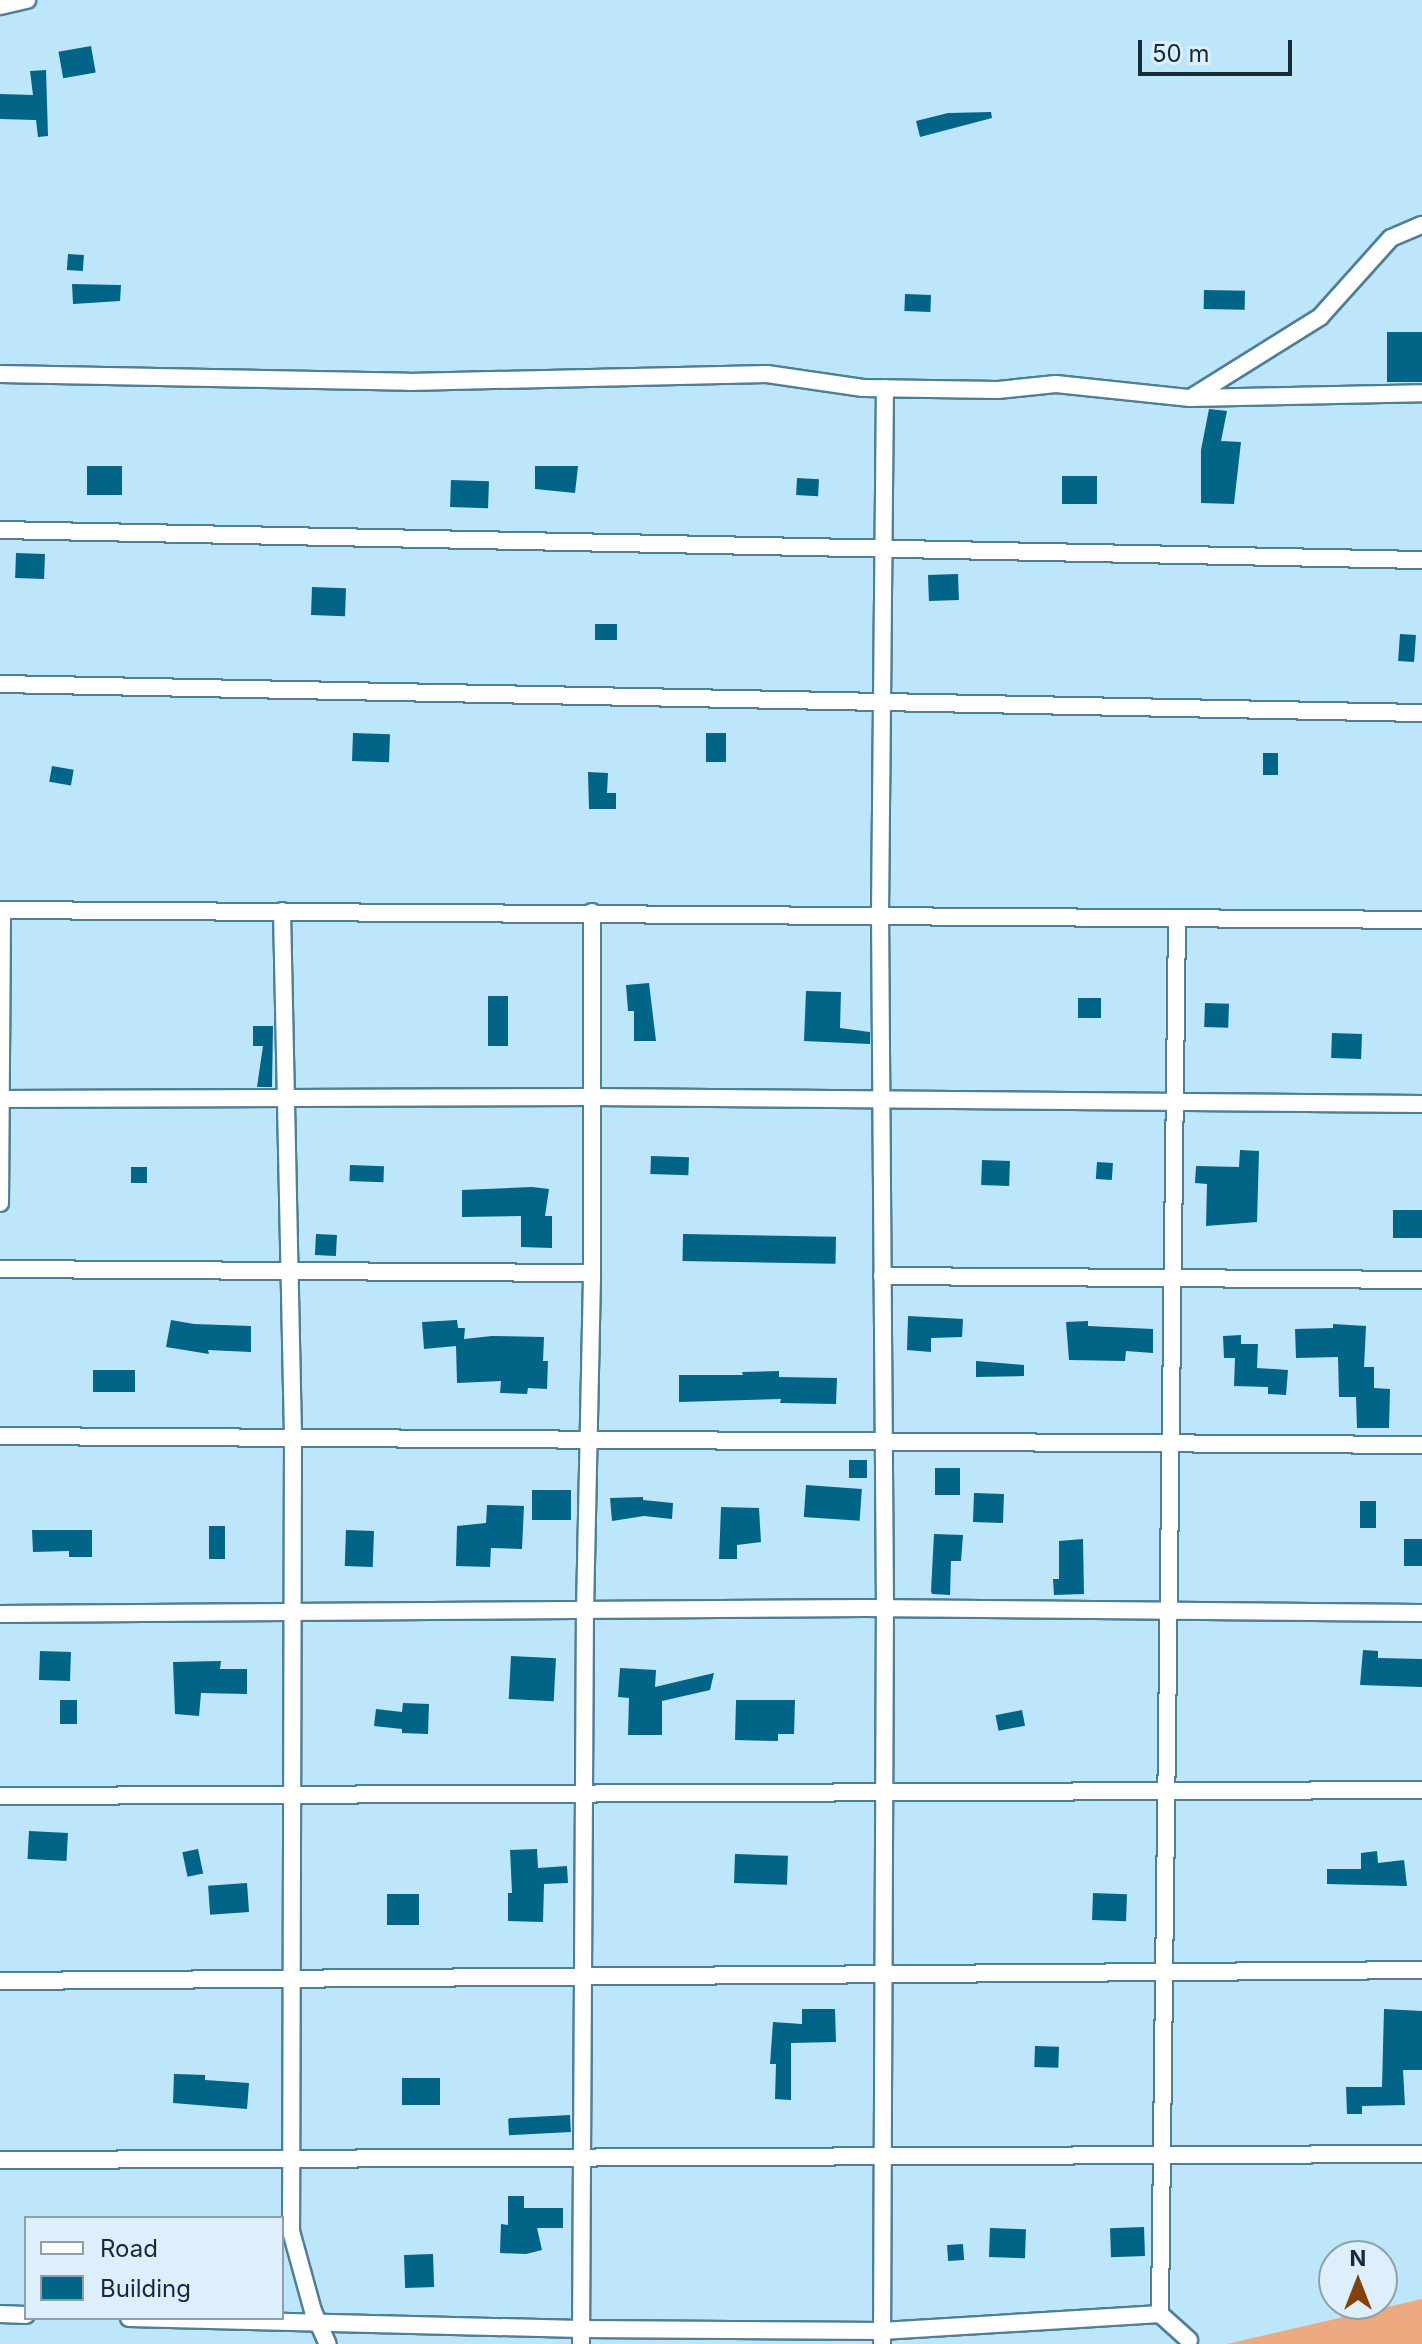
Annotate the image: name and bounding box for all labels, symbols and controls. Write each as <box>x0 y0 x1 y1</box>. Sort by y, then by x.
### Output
scale bar <box>1142 24 1296 74</box>
text: 50 m <box>1152 39 1210 68</box>
legend <box>24 2216 284 2320</box>
text: Road <box>100 2234 158 2263</box>
north arrow <box>1318 2240 1398 2320</box>
text: N <box>1350 2245 1366 2271</box>
text: Building <box>100 2274 191 2303</box>

